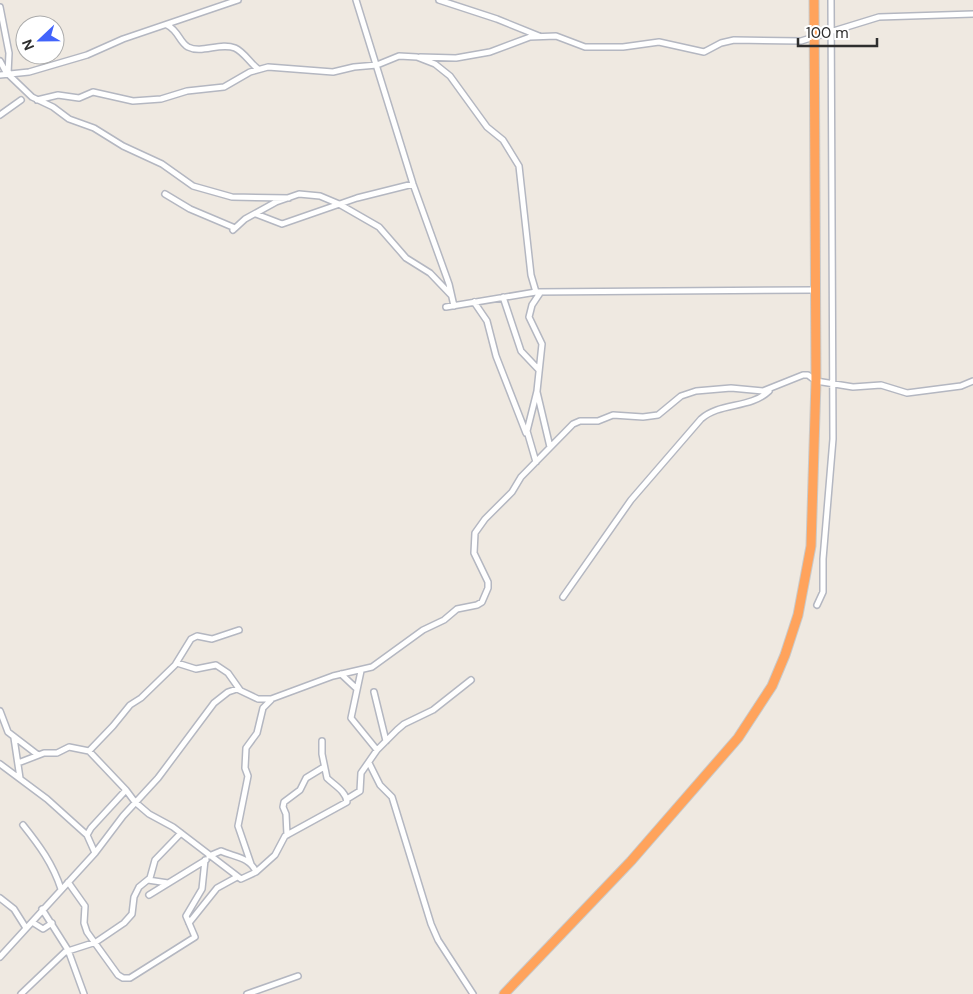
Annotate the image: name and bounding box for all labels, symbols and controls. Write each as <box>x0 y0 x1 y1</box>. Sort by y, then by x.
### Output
north arrow <box>15 15 65 65</box>
scale bar <box>798 15 877 47</box>
text: 100 m <box>806 23 849 43</box>
text: N <box>18 37 38 53</box>

